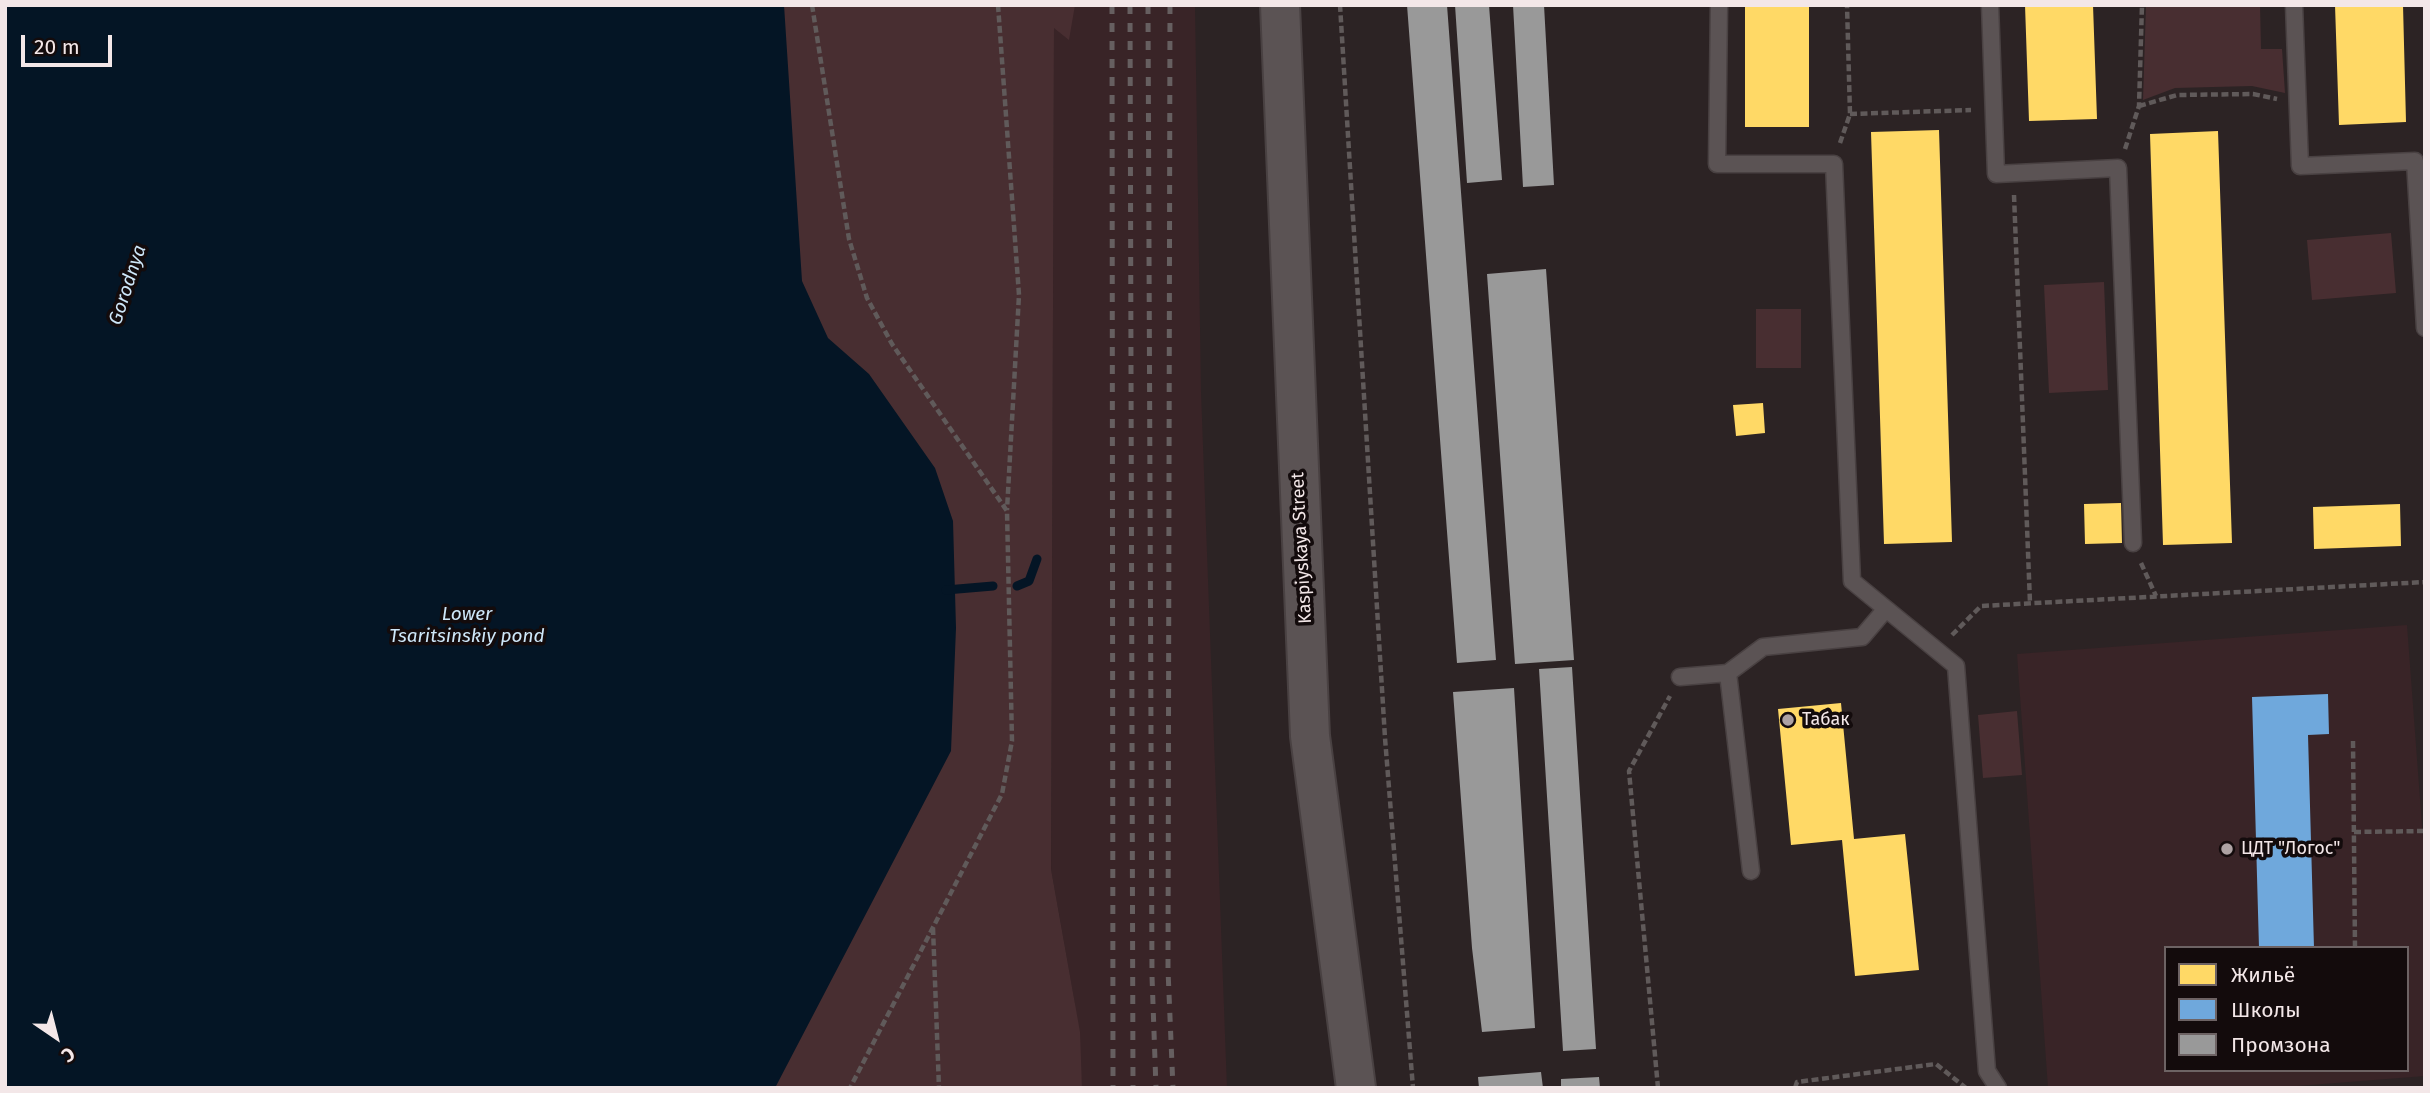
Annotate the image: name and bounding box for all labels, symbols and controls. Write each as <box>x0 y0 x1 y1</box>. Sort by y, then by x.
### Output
scale bar <box>24 21 116 65</box>
text: 20 m <box>34 34 80 60</box>
water label: Gorodnya <box>104 242 152 328</box>
street label: Kaspiyskaya Street <box>1287 472 1317 624</box>
water label: Lower Tsaritsinskiy pond <box>389 604 545 648</box>
place label: Табак <box>1802 709 1850 731</box>
marker: Табак <box>1780 712 1796 728</box>
place label: ЦДТ "Логос" <box>2241 838 2340 860</box>
marker: ЦДТ "Логос" <box>2219 841 2235 857</box>
legend <box>2164 946 2409 1072</box>
text: Жильё <box>2231 962 2295 988</box>
text: Школы <box>2231 997 2301 1023</box>
north arrow <box>21 1002 91 1072</box>
text: Промзона <box>2231 1032 2331 1058</box>
text: С <box>57 1042 79 1067</box>

